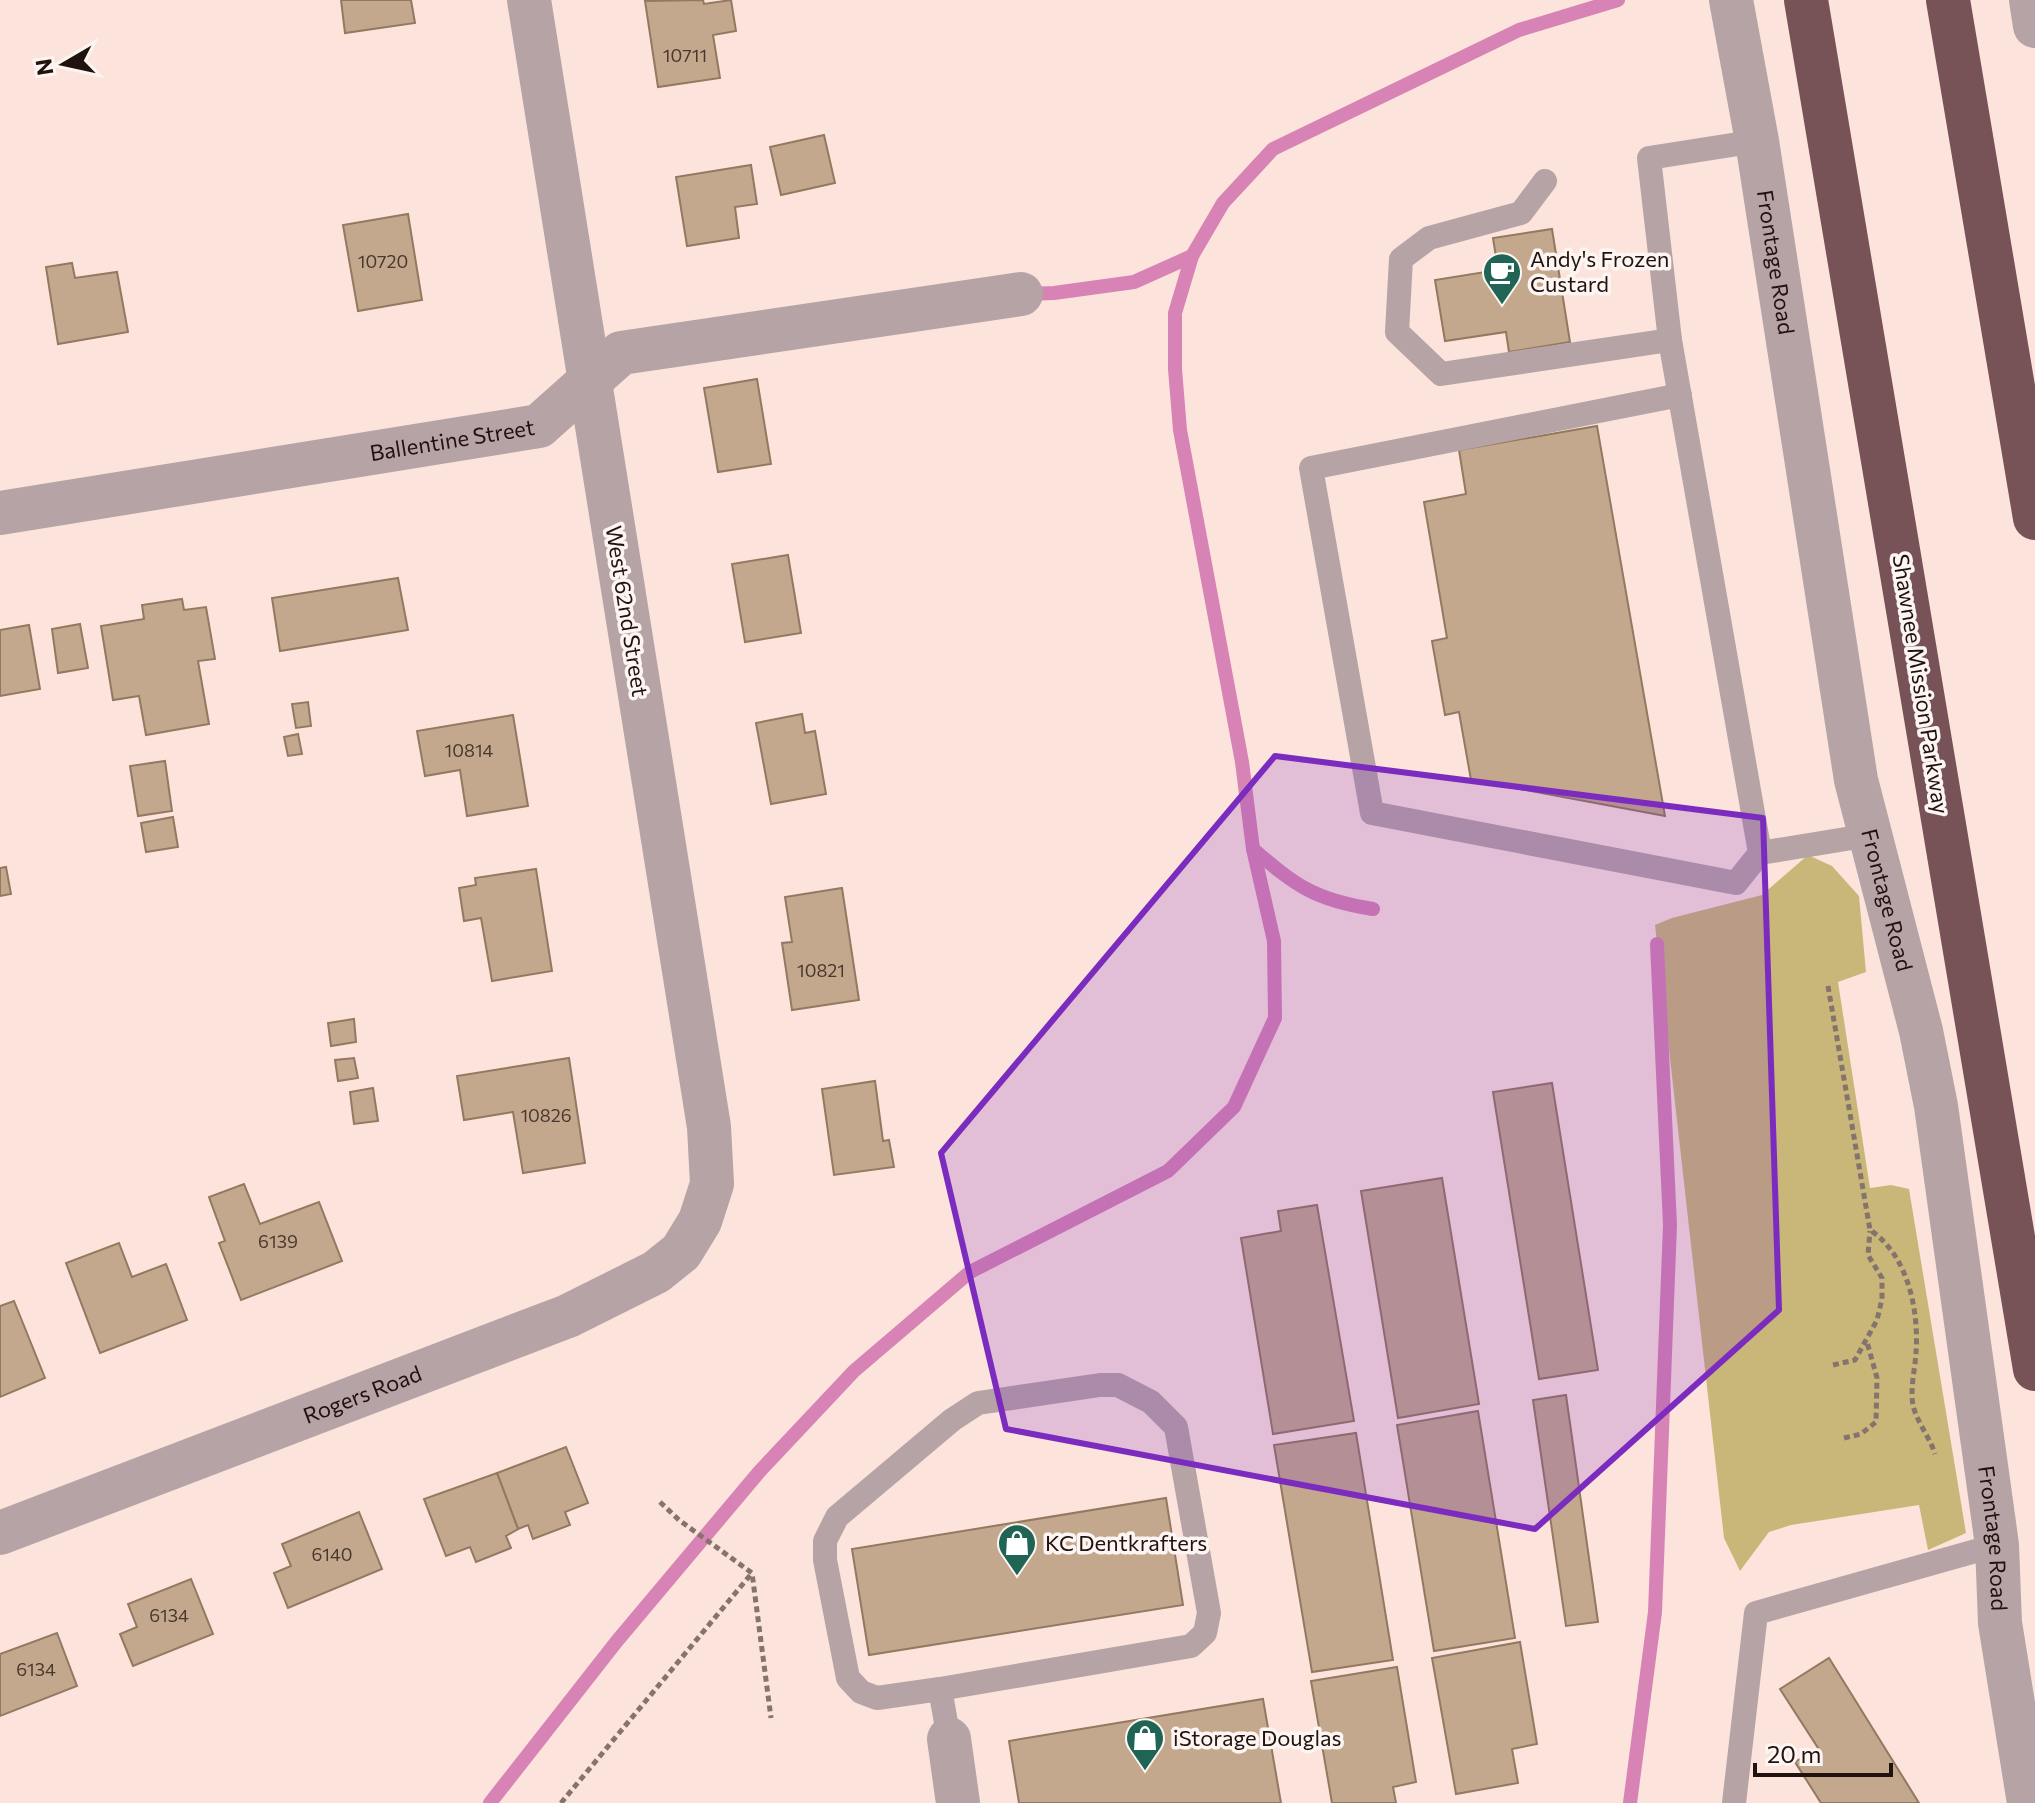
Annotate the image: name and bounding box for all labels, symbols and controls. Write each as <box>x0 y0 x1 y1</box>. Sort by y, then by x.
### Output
north arrow <box>24 24 104 104</box>
house number: 10711 <box>663 44 707 66</box>
text: N <box>29 57 58 77</box>
street label: Frontage Road <box>1752 188 1801 336</box>
place label: Andy's Frozen Custard <box>1530 245 1669 297</box>
house number: 10720 <box>358 250 408 272</box>
cafe icon: Andy's Frozen Custard <box>1481 251 1523 306</box>
street label: Ballentine Street <box>368 413 536 466</box>
street label: West 62nd Street <box>601 523 654 698</box>
street label: Shawnee Mission Parkway <box>1888 552 1955 816</box>
house number: 10814 <box>445 739 494 761</box>
street label: Frontage Road <box>1856 826 1919 974</box>
house number: 10821 <box>797 959 845 981</box>
house number: 10826 <box>520 1104 572 1126</box>
house number: 6139 <box>258 1230 298 1252</box>
street label: Rogers Road <box>299 1359 425 1429</box>
street label: Frontage Road <box>1973 1464 2014 1611</box>
shop icon: KC Dentkrafters <box>996 1522 1038 1577</box>
place label: KC Dentkrafters <box>1045 1529 1207 1556</box>
house number: 6140 <box>311 1543 353 1565</box>
house number: 6134 <box>149 1604 189 1626</box>
house number: 6134 <box>16 1658 56 1680</box>
shop icon: iStorage Douglas <box>1124 1717 1166 1772</box>
place label: iStorage Douglas <box>1173 1724 1342 1751</box>
scale bar <box>1755 1727 1891 1777</box>
text: 20 m <box>1767 1739 1821 1768</box>

